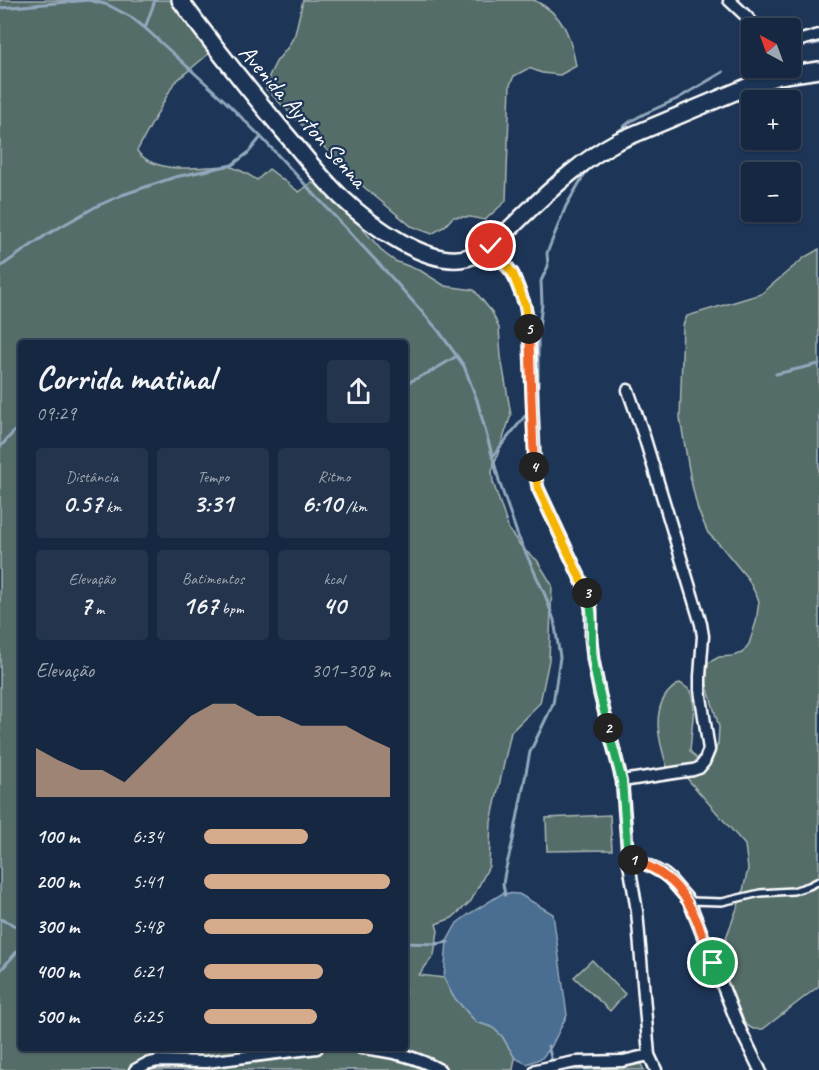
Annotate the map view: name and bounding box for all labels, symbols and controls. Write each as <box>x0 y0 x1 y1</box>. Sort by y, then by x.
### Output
north arrow <box>741 18 801 78</box>
map controls <box>741 18 801 222</box>
street label: Avenida Ayrton Senna <box>232 38 375 196</box>
button: + <box>741 90 801 150</box>
button: − <box>741 162 801 222</box>
pin <box>465 220 516 271</box>
icon: check <box>474 229 507 262</box>
pin: 5 <box>514 314 544 344</box>
text: 5 <box>526 319 532 339</box>
text: Corrida matinal <box>36 357 215 399</box>
button: share <box>327 360 390 423</box>
text: 09:29 <box>36 401 76 426</box>
pin: 4 <box>519 452 549 482</box>
text: 4 <box>530 457 538 477</box>
text: Distância <box>66 467 118 487</box>
text: Tempo <box>197 467 229 487</box>
text: Ritmo <box>318 467 350 487</box>
text: 0.57 <box>62 487 102 520</box>
text: 3:31 <box>193 487 233 520</box>
text: 6:10 <box>301 487 342 520</box>
text: km <box>102 497 122 517</box>
text: /km <box>342 497 367 517</box>
text: Elevação <box>69 569 115 589</box>
text: Batimentos <box>182 569 244 589</box>
text: kcal <box>323 569 345 589</box>
pin: 3 <box>572 578 602 608</box>
text: 3 <box>583 583 591 603</box>
text: 7 <box>80 589 91 622</box>
text: 167 <box>182 589 218 622</box>
text: 40 <box>322 589 346 622</box>
text: m <box>91 599 104 619</box>
text: bpm <box>218 599 244 619</box>
text: Elevação <box>36 658 94 683</box>
text: 301–308 m <box>311 658 390 683</box>
pin: 2 <box>593 713 623 743</box>
text: 2 <box>604 718 612 738</box>
text: 100 m <box>36 824 79 849</box>
text: 6:34 <box>132 824 163 849</box>
pin: 1 <box>618 845 648 875</box>
text: 1 <box>629 850 637 870</box>
text: 200 m <box>36 869 79 894</box>
text: 5:41 <box>132 869 163 894</box>
text: 300 m <box>36 914 79 939</box>
text: 5:48 <box>132 914 163 939</box>
pin <box>687 937 738 988</box>
icon: arrive <box>696 946 729 979</box>
text: 400 m <box>36 959 79 984</box>
text: 6:21 <box>132 959 163 984</box>
text: 500 m <box>36 1004 79 1029</box>
text: 6:25 <box>132 1004 163 1029</box>

